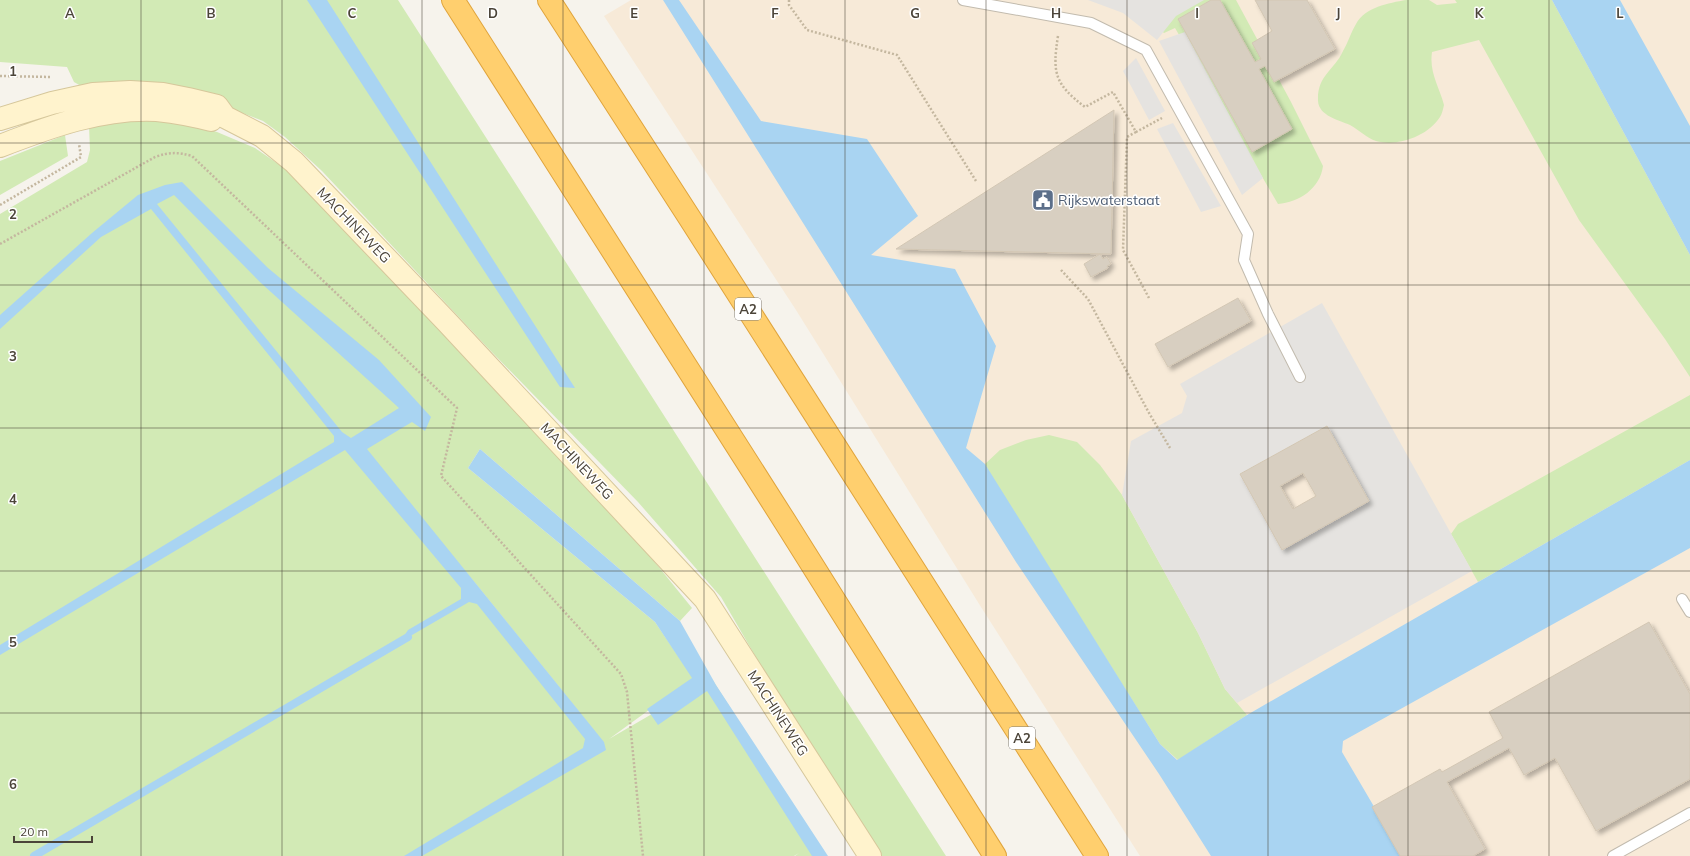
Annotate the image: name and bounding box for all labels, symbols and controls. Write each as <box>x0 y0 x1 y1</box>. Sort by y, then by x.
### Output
text: A <box>65 5 75 21</box>
text: B <box>207 5 216 21</box>
text: C <box>348 5 357 21</box>
text: D <box>488 5 498 21</box>
text: E <box>630 5 638 21</box>
text: F <box>771 5 779 21</box>
text: G <box>910 5 920 21</box>
text: H <box>1051 5 1061 21</box>
text: I <box>1195 5 1199 21</box>
text: J <box>1336 5 1340 21</box>
text: K <box>1475 5 1485 21</box>
text: L <box>1616 5 1624 21</box>
text: 1 <box>9 63 17 79</box>
street label: MACHINEWEG <box>313 183 395 267</box>
public building icon: Rijkswaterstaat <box>1030 187 1056 213</box>
place label: Rijkswaterstaat <box>1058 191 1160 209</box>
text: 2 <box>9 206 17 222</box>
road number: A2 <box>735 298 761 320</box>
text: 3 <box>9 348 17 364</box>
street label: MACHINEWEG <box>537 419 617 503</box>
text: 4 <box>9 491 17 507</box>
text: 5 <box>9 634 17 650</box>
street label: MACHINEWEG <box>744 667 812 759</box>
road number: A2 <box>1009 727 1035 749</box>
text: 6 <box>9 776 17 792</box>
scale bar <box>14 818 92 844</box>
text: 20 m <box>20 824 48 839</box>

